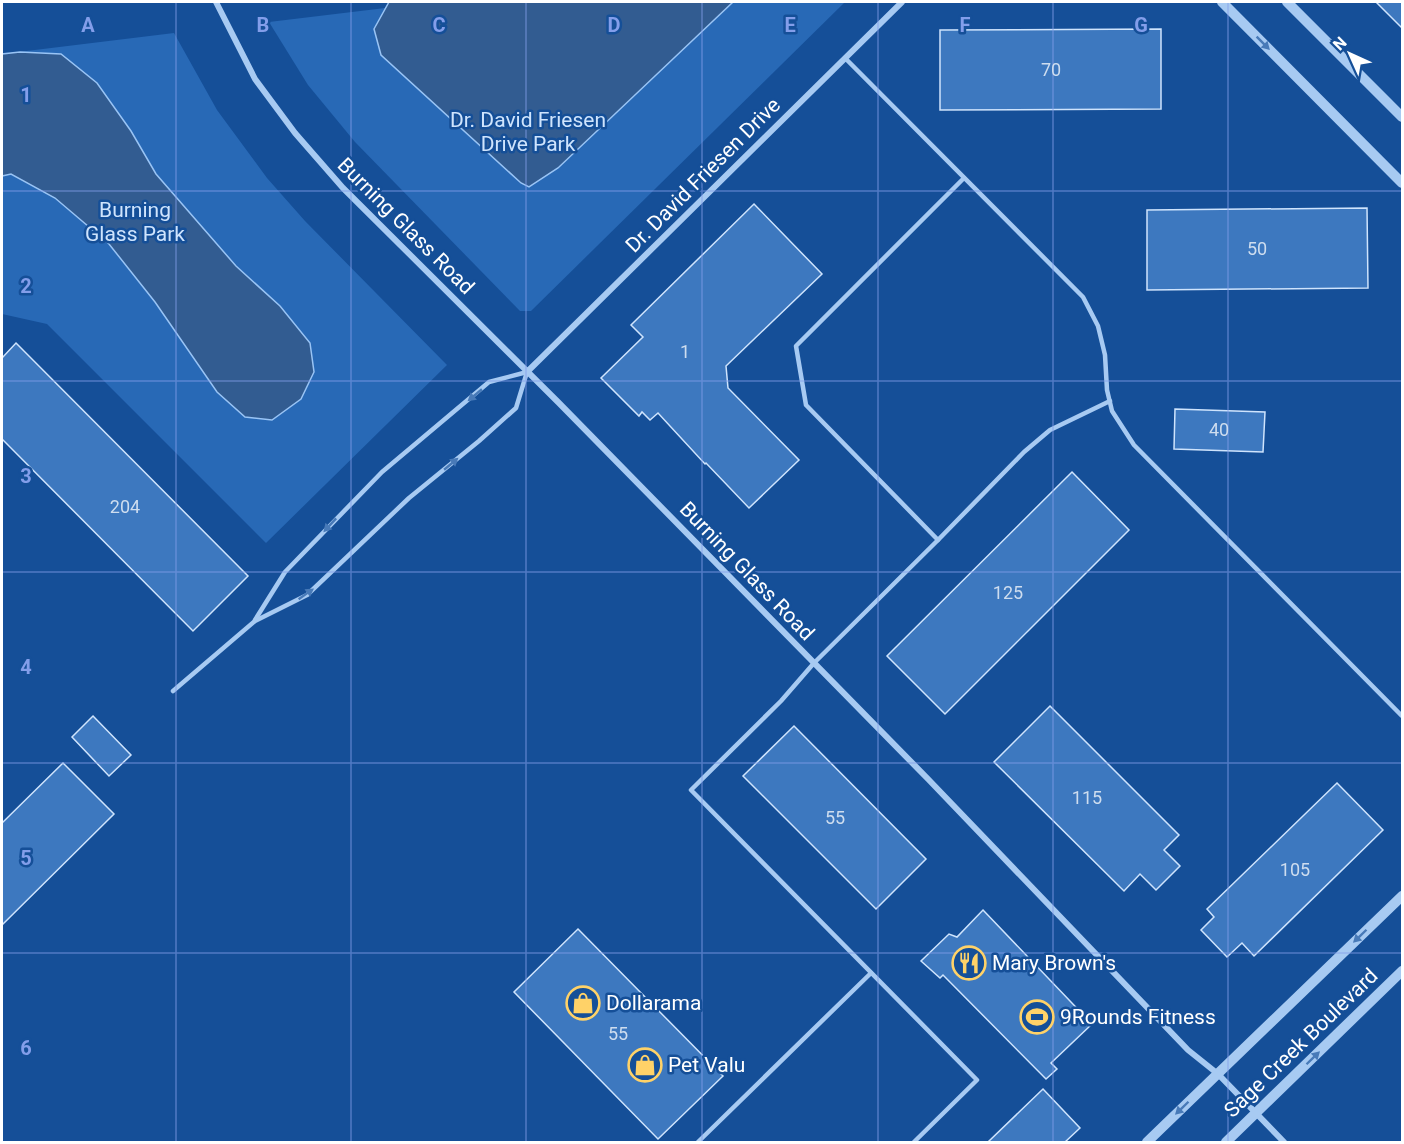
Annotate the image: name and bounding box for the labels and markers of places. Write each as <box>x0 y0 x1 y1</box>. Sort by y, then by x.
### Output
restaurant icon: Mary Brown's <box>951 945 987 981</box>
place label: Mary Brown's <box>992 951 1116 975</box>
shop icon: Dollarama <box>565 985 601 1021</box>
place label: Dollarama <box>606 991 701 1015</box>
sports icon: 9Rounds Fitness <box>1019 999 1055 1035</box>
place label: 9Rounds Fitness <box>1060 1005 1216 1029</box>
shop icon: Pet Valu <box>627 1047 663 1083</box>
place label: Pet Valu <box>668 1053 745 1077</box>

